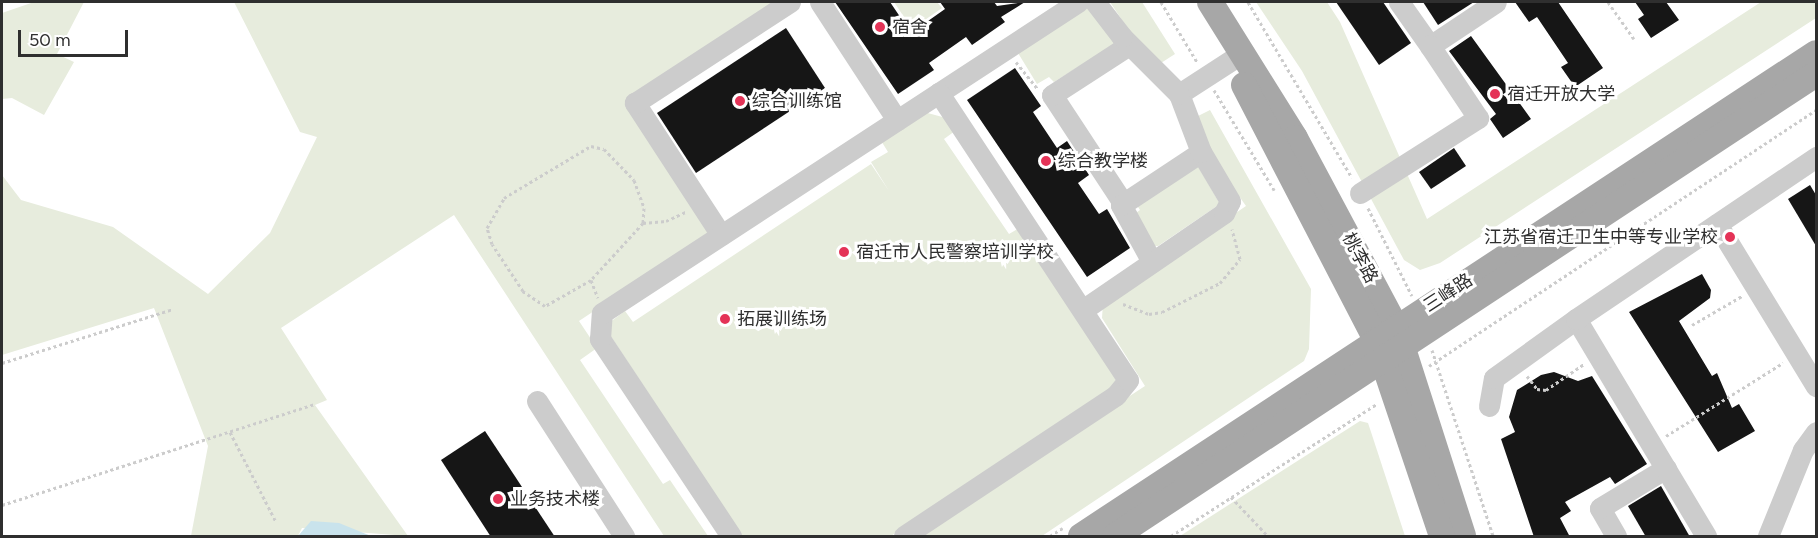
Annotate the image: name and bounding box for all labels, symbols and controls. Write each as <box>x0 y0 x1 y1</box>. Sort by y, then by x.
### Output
place label: 宿舍 <box>892 16 928 38</box>
scale bar <box>21 18 130 56</box>
marker: 宿舍 <box>873 20 887 34</box>
text: 50 m <box>29 29 71 51</box>
place label: 宿迁开放大学 <box>1507 83 1615 105</box>
marker: 宿迁开放大学 <box>1488 87 1502 101</box>
place label: 综合训练馆 <box>752 90 842 112</box>
marker: 综合训练馆 <box>733 94 747 108</box>
place label: 综合教学楼 <box>1058 150 1148 172</box>
marker: 综合教学楼 <box>1039 154 1053 168</box>
place label: 江苏省宿迁卫生中等专业学校 <box>1484 226 1718 248</box>
street label: 桃李路 <box>1338 229 1382 287</box>
marker: 江苏省宿迁卫生中等专业学校 <box>1723 230 1737 244</box>
place label: 宿迁市人民警察培训学校 <box>856 241 1054 263</box>
marker: 宿迁市人民警察培训学校 <box>837 245 851 259</box>
street label: 三峰路 <box>1419 269 1477 317</box>
place label: 拓展训练场 <box>737 308 827 330</box>
marker: 拓展训练场 <box>718 312 732 326</box>
place label: 业务技术楼 <box>510 488 600 510</box>
marker: 业务技术楼 <box>491 492 505 506</box>

